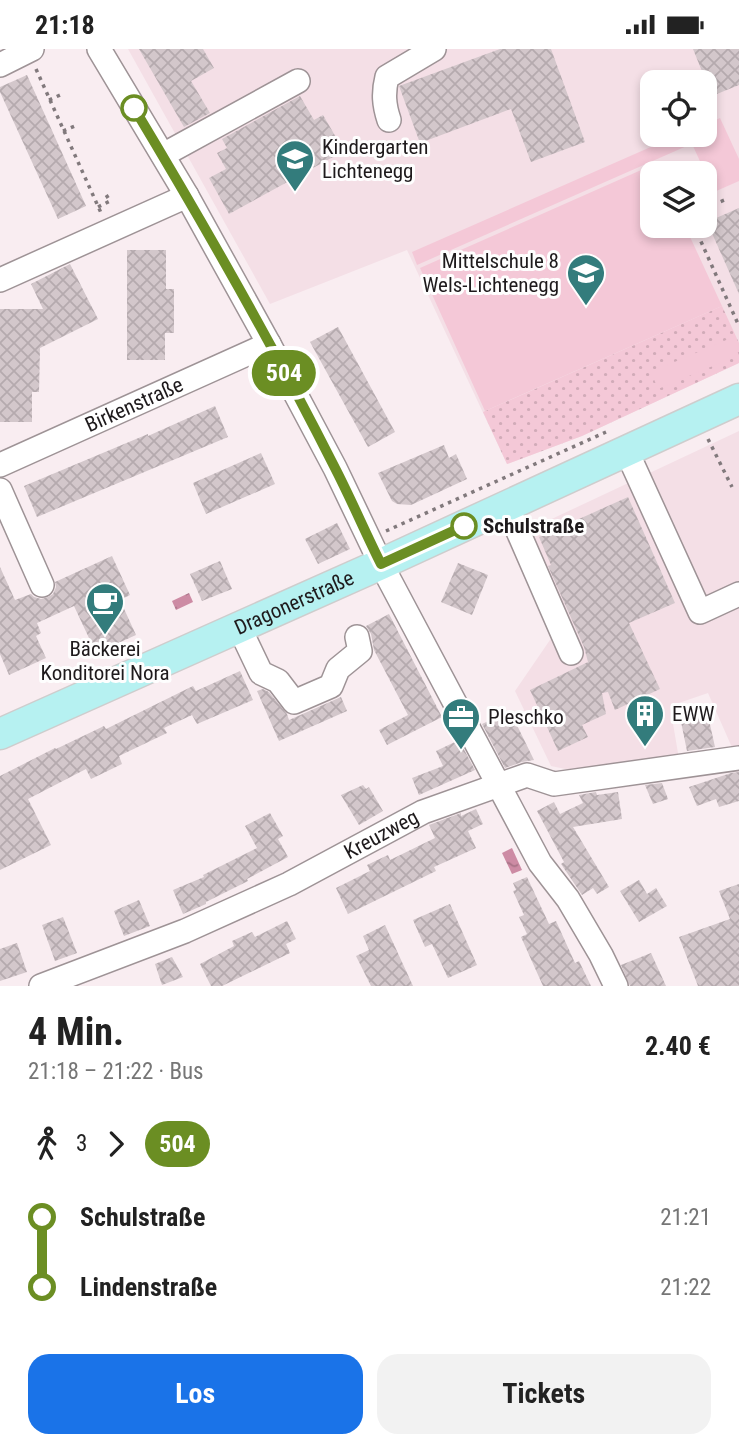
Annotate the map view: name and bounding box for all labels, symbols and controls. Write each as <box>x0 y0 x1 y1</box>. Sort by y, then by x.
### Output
text: 21:18 <box>35 10 95 40</box>
map controls <box>640 70 717 238</box>
button: locate <box>640 70 717 147</box>
unlabelled marker <box>121 95 147 121</box>
place label: Kindergarten Lichtenegg <box>322 135 428 183</box>
school or university icon: Kindergarten Lichtenegg <box>274 138 316 193</box>
button: layers <box>640 161 717 238</box>
place label: Mittelschule 8 Wels-Lichtenegg <box>422 249 559 297</box>
school or university icon: Mittelschule 8 Wels-Lichtenegg <box>565 252 607 307</box>
line badge: 504 <box>244 350 324 396</box>
text: 504 <box>266 359 302 387</box>
street label: Birkenstraße <box>81 372 187 437</box>
marker: Schulstraße <box>451 513 477 539</box>
place label: Schulstraße <box>483 514 584 538</box>
street label: Dragonerstraße <box>231 566 358 640</box>
cafe icon: Bäckerei Konditorei Nora <box>84 581 126 636</box>
place label: Bäckerei Konditorei Nora <box>41 637 169 685</box>
building icon: EWW <box>624 693 666 748</box>
office icon: Pleschko <box>440 696 482 751</box>
place label: EWW <box>672 702 714 726</box>
place label: Pleschko <box>488 705 564 729</box>
street label: Kreuzweg <box>340 805 423 864</box>
text: 4 Min. <box>28 1010 124 1054</box>
text: 2.40 € <box>645 1031 711 1061</box>
text: 21:18 – 21:22 · Bus <box>28 1058 204 1085</box>
icon: walk <box>28 1125 66 1163</box>
icon: forward <box>97 1125 135 1163</box>
text: 3 <box>76 1130 87 1157</box>
text: 504 <box>159 1130 196 1158</box>
text: Schulstraße <box>80 1202 205 1232</box>
text: 21:21 <box>660 1204 711 1231</box>
text: Lindenstraße <box>80 1272 217 1302</box>
text: 21:22 <box>660 1274 711 1301</box>
button: Los <box>28 1354 363 1434</box>
button: Tickets <box>377 1354 711 1434</box>

